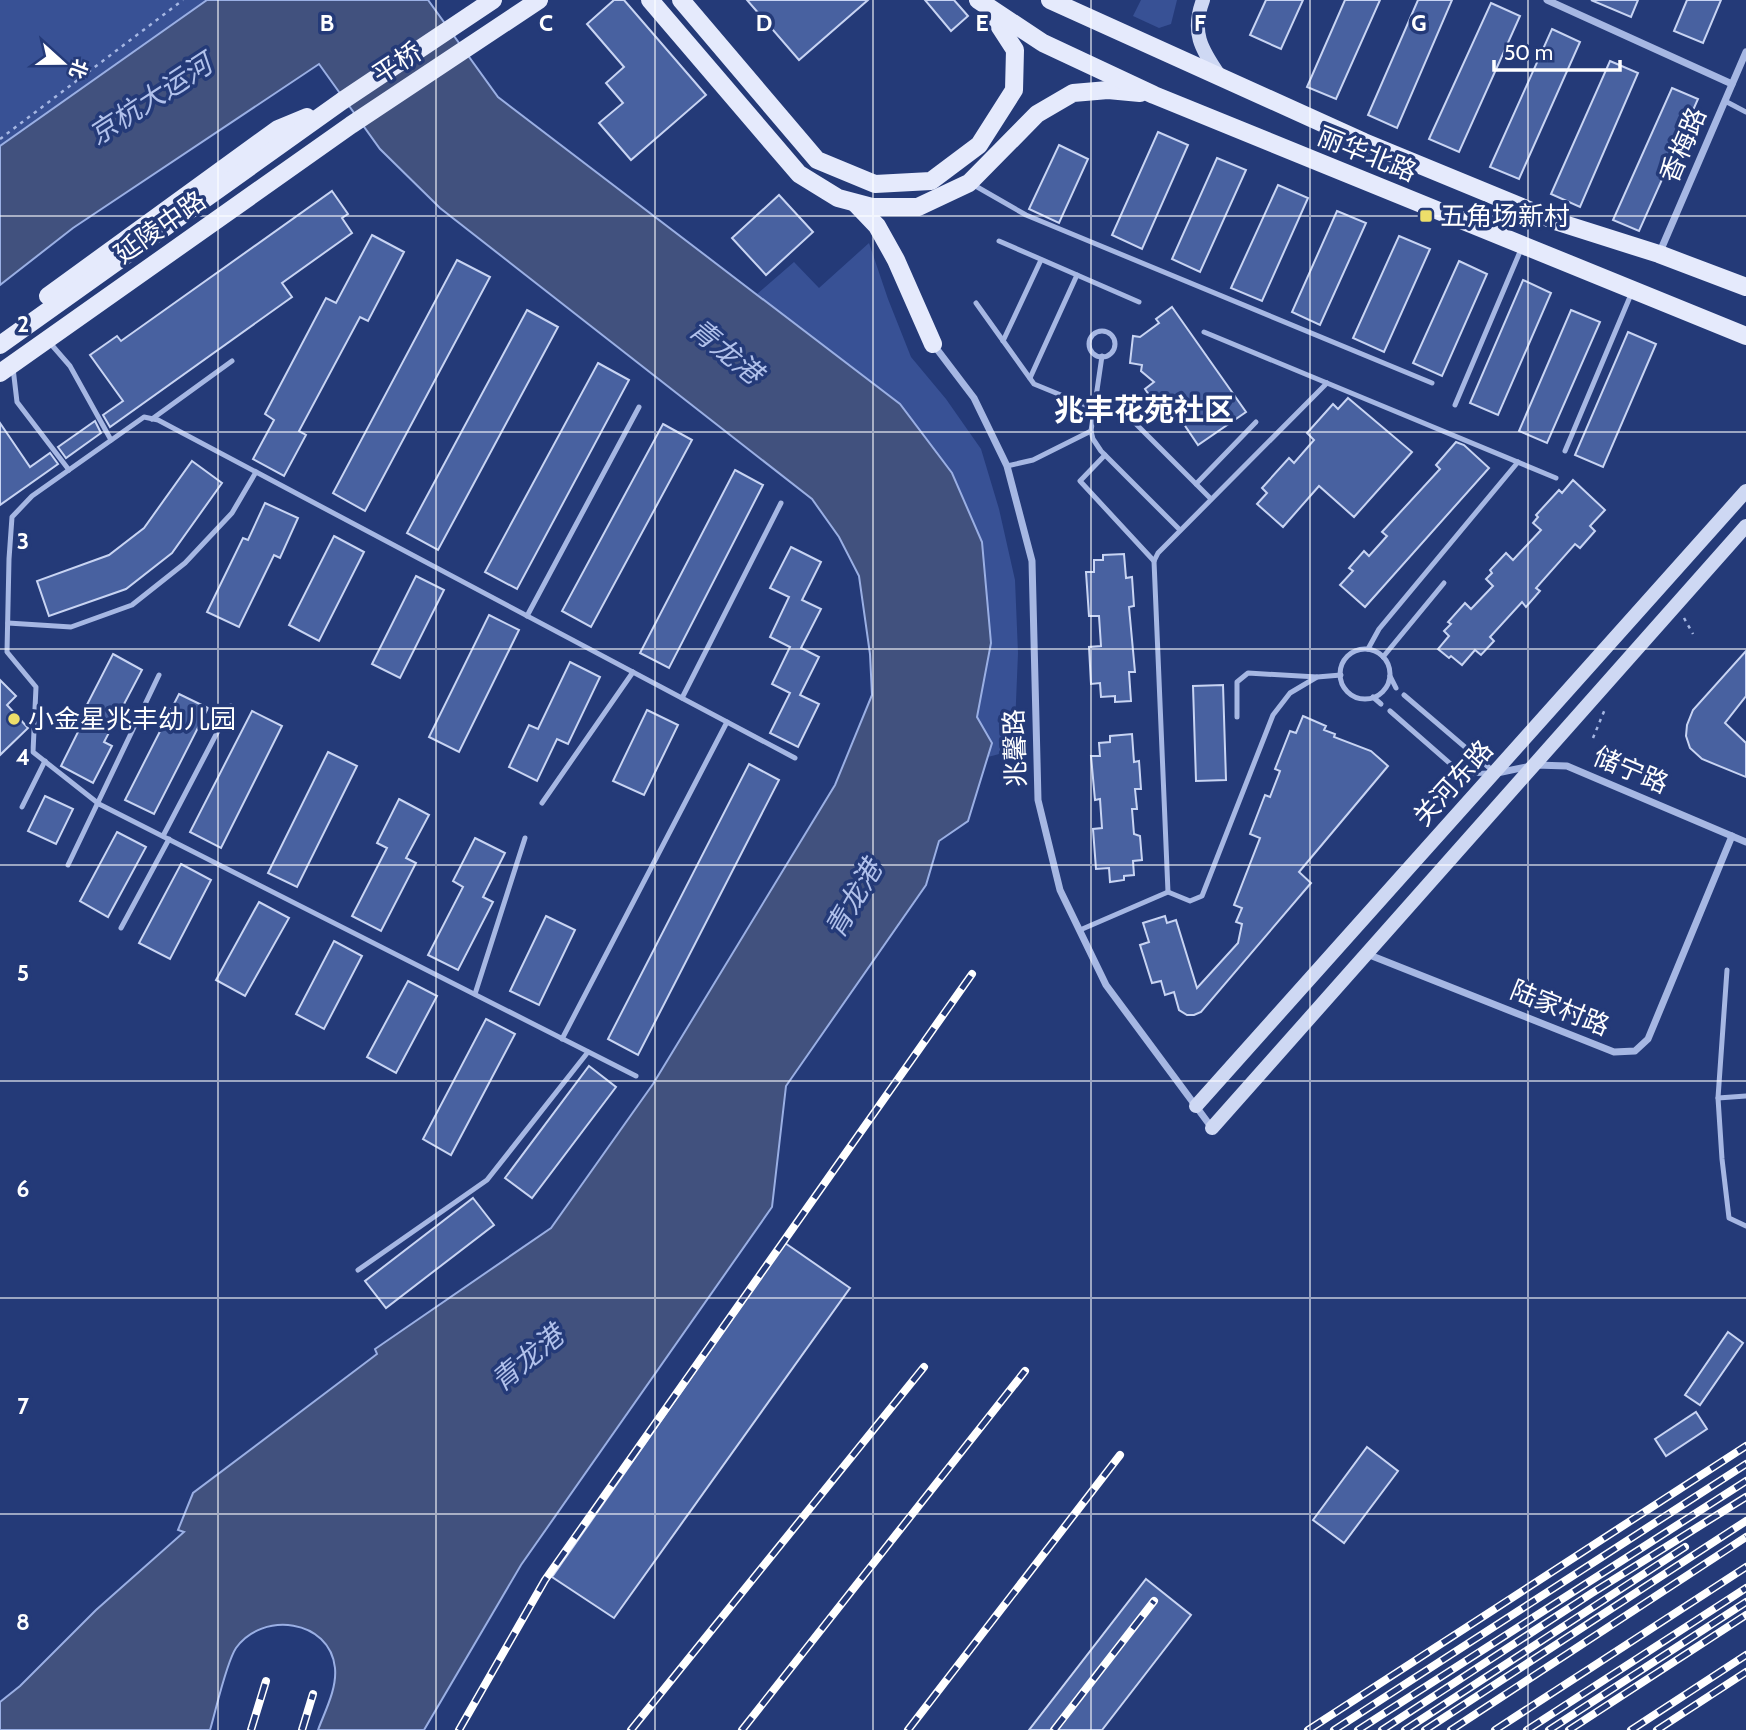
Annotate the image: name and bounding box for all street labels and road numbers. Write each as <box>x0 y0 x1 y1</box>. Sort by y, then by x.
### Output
street label: 平桥 <box>366 35 428 91</box>
street label: 香梅路 <box>1653 103 1713 187</box>
street label: 丽华北路 <box>1313 120 1421 188</box>
street label: 延陵中路 <box>108 184 212 270</box>
street label: 兆馨路 <box>998 708 1032 788</box>
street label: 关河东路 <box>1406 734 1500 832</box>
street label: 储宁路 <box>1589 740 1673 800</box>
street label: 陆家村路 <box>1506 974 1614 1042</box>

